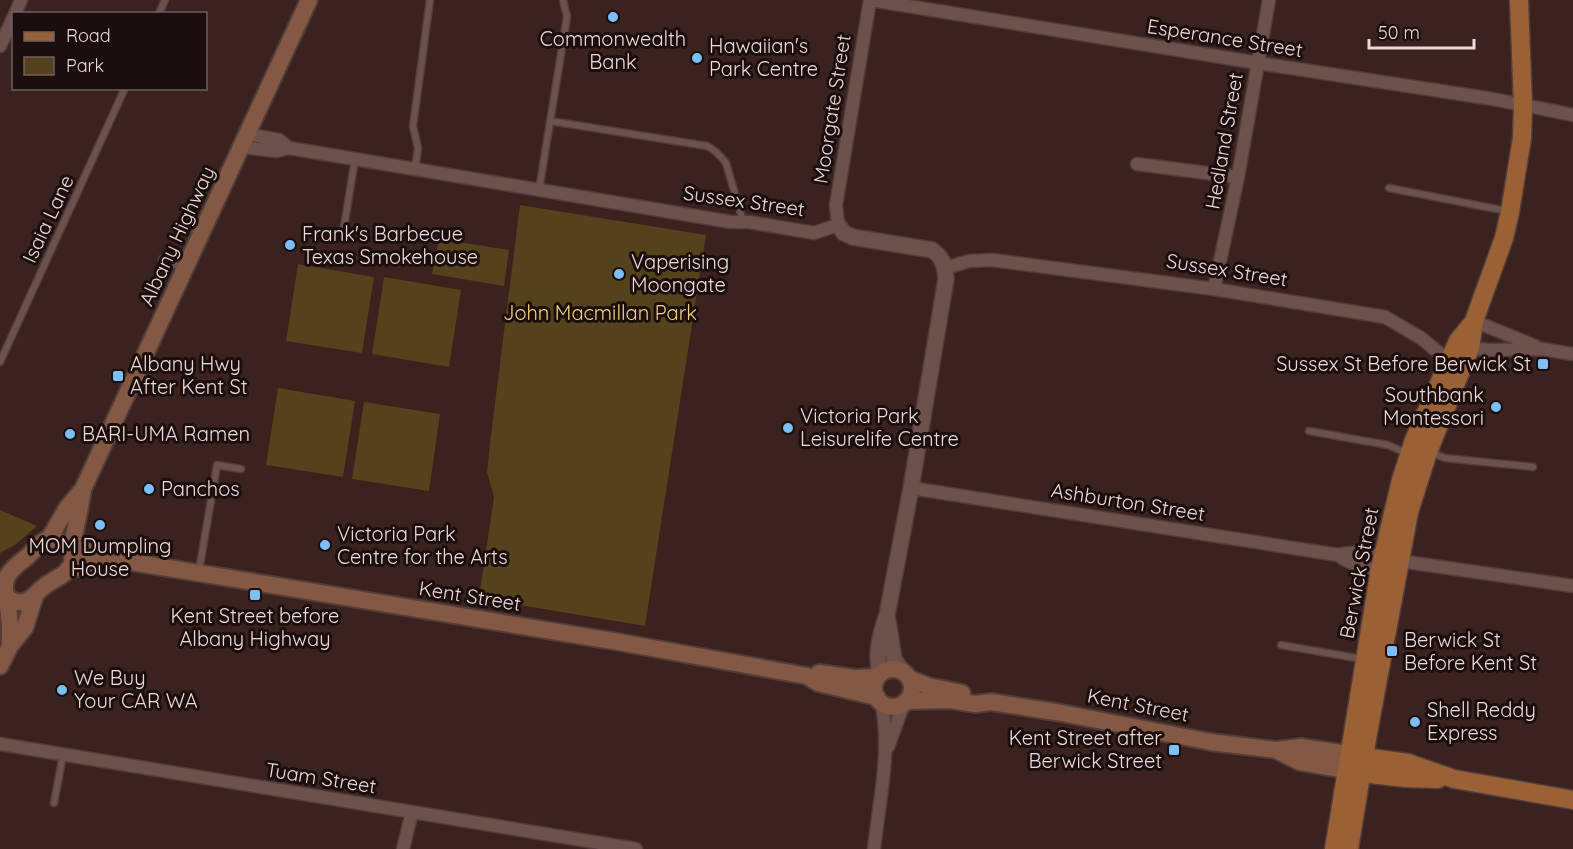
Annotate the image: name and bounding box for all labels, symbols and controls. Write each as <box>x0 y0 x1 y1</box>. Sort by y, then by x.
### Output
marker: Commonwealth Bank <box>606 10 620 24</box>
legend <box>12 12 207 90</box>
scale bar <box>1369 12 1474 50</box>
street label: Esperance Street <box>1146 13 1305 62</box>
text: 50 m <box>1378 21 1420 44</box>
text: Road <box>66 24 111 47</box>
place label: Commonwealth Bank <box>540 26 686 74</box>
street label: Moorgate Street <box>807 32 856 185</box>
place label: Hawaiian's Park Centre <box>709 33 818 81</box>
marker: Hawaiian's Park Centre <box>690 51 704 65</box>
text: Park <box>66 54 104 77</box>
street label: Hedland Street <box>1199 70 1248 211</box>
street label: Albany Highway <box>133 162 220 310</box>
street label: Isaia Lane <box>16 171 79 267</box>
street label: Sussex Street <box>682 180 807 221</box>
place label: Frank's Barbecue Texas Smokehouse <box>302 221 478 269</box>
marker: Frank's Barbecue Texas Smokehouse <box>283 238 297 252</box>
street label: Sussex Street <box>1165 248 1290 291</box>
place label: Vaperising Moongate <box>631 249 729 297</box>
marker: Vaperising Moongate <box>612 267 626 281</box>
park label: John Macmillan Park <box>503 300 697 325</box>
place label: Albany Hwy After Kent St <box>130 351 248 399</box>
place label: Sussex St Before Berwick St <box>1276 351 1531 376</box>
marker: Sussex St Before Berwick St <box>1536 357 1550 371</box>
marker: Albany Hwy After Kent St <box>111 369 125 383</box>
place label: Southbank Montessori <box>1383 382 1484 430</box>
marker: Southbank Montessori <box>1489 400 1503 414</box>
place label: Victoria Park Leisurelife Centre <box>800 403 959 451</box>
place label: BARI-UMA Ramen <box>82 421 250 446</box>
marker: Victoria Park Leisurelife Centre <box>781 421 795 435</box>
marker: BARI-UMA Ramen <box>63 427 77 441</box>
place label: Panchos <box>161 476 240 501</box>
street label: Ashburton Street <box>1049 477 1207 526</box>
marker: Panchos <box>142 482 156 496</box>
street label: Berwick Street <box>1334 505 1384 641</box>
marker: MOM Dumpling House <box>93 518 107 532</box>
place label: Victoria Park Centre for the Arts <box>337 521 508 569</box>
place label: MOM Dumpling House <box>29 533 171 581</box>
marker: Victoria Park Centre for the Arts <box>318 538 332 552</box>
street label: Kent Street <box>417 575 523 616</box>
marker: Kent Street before Albany Highway <box>248 588 262 602</box>
place label: Kent Street before Albany Highway <box>171 603 339 651</box>
place label: Berwick St Before Kent St <box>1404 627 1537 675</box>
marker: Berwick St Before Kent St <box>1385 644 1399 658</box>
place label: We Buy Your CAR WA <box>74 665 198 713</box>
street label: Kent Street <box>1085 682 1191 727</box>
marker: We Buy Your CAR WA <box>55 683 69 697</box>
place label: Shell Reddy Express <box>1427 697 1536 745</box>
marker: Shell Reddy Express <box>1408 715 1422 729</box>
place label: Kent Street after Berwick Street <box>1009 725 1162 773</box>
marker: Kent Street after Berwick Street <box>1167 743 1181 757</box>
street label: Tuam Street <box>264 756 378 799</box>

